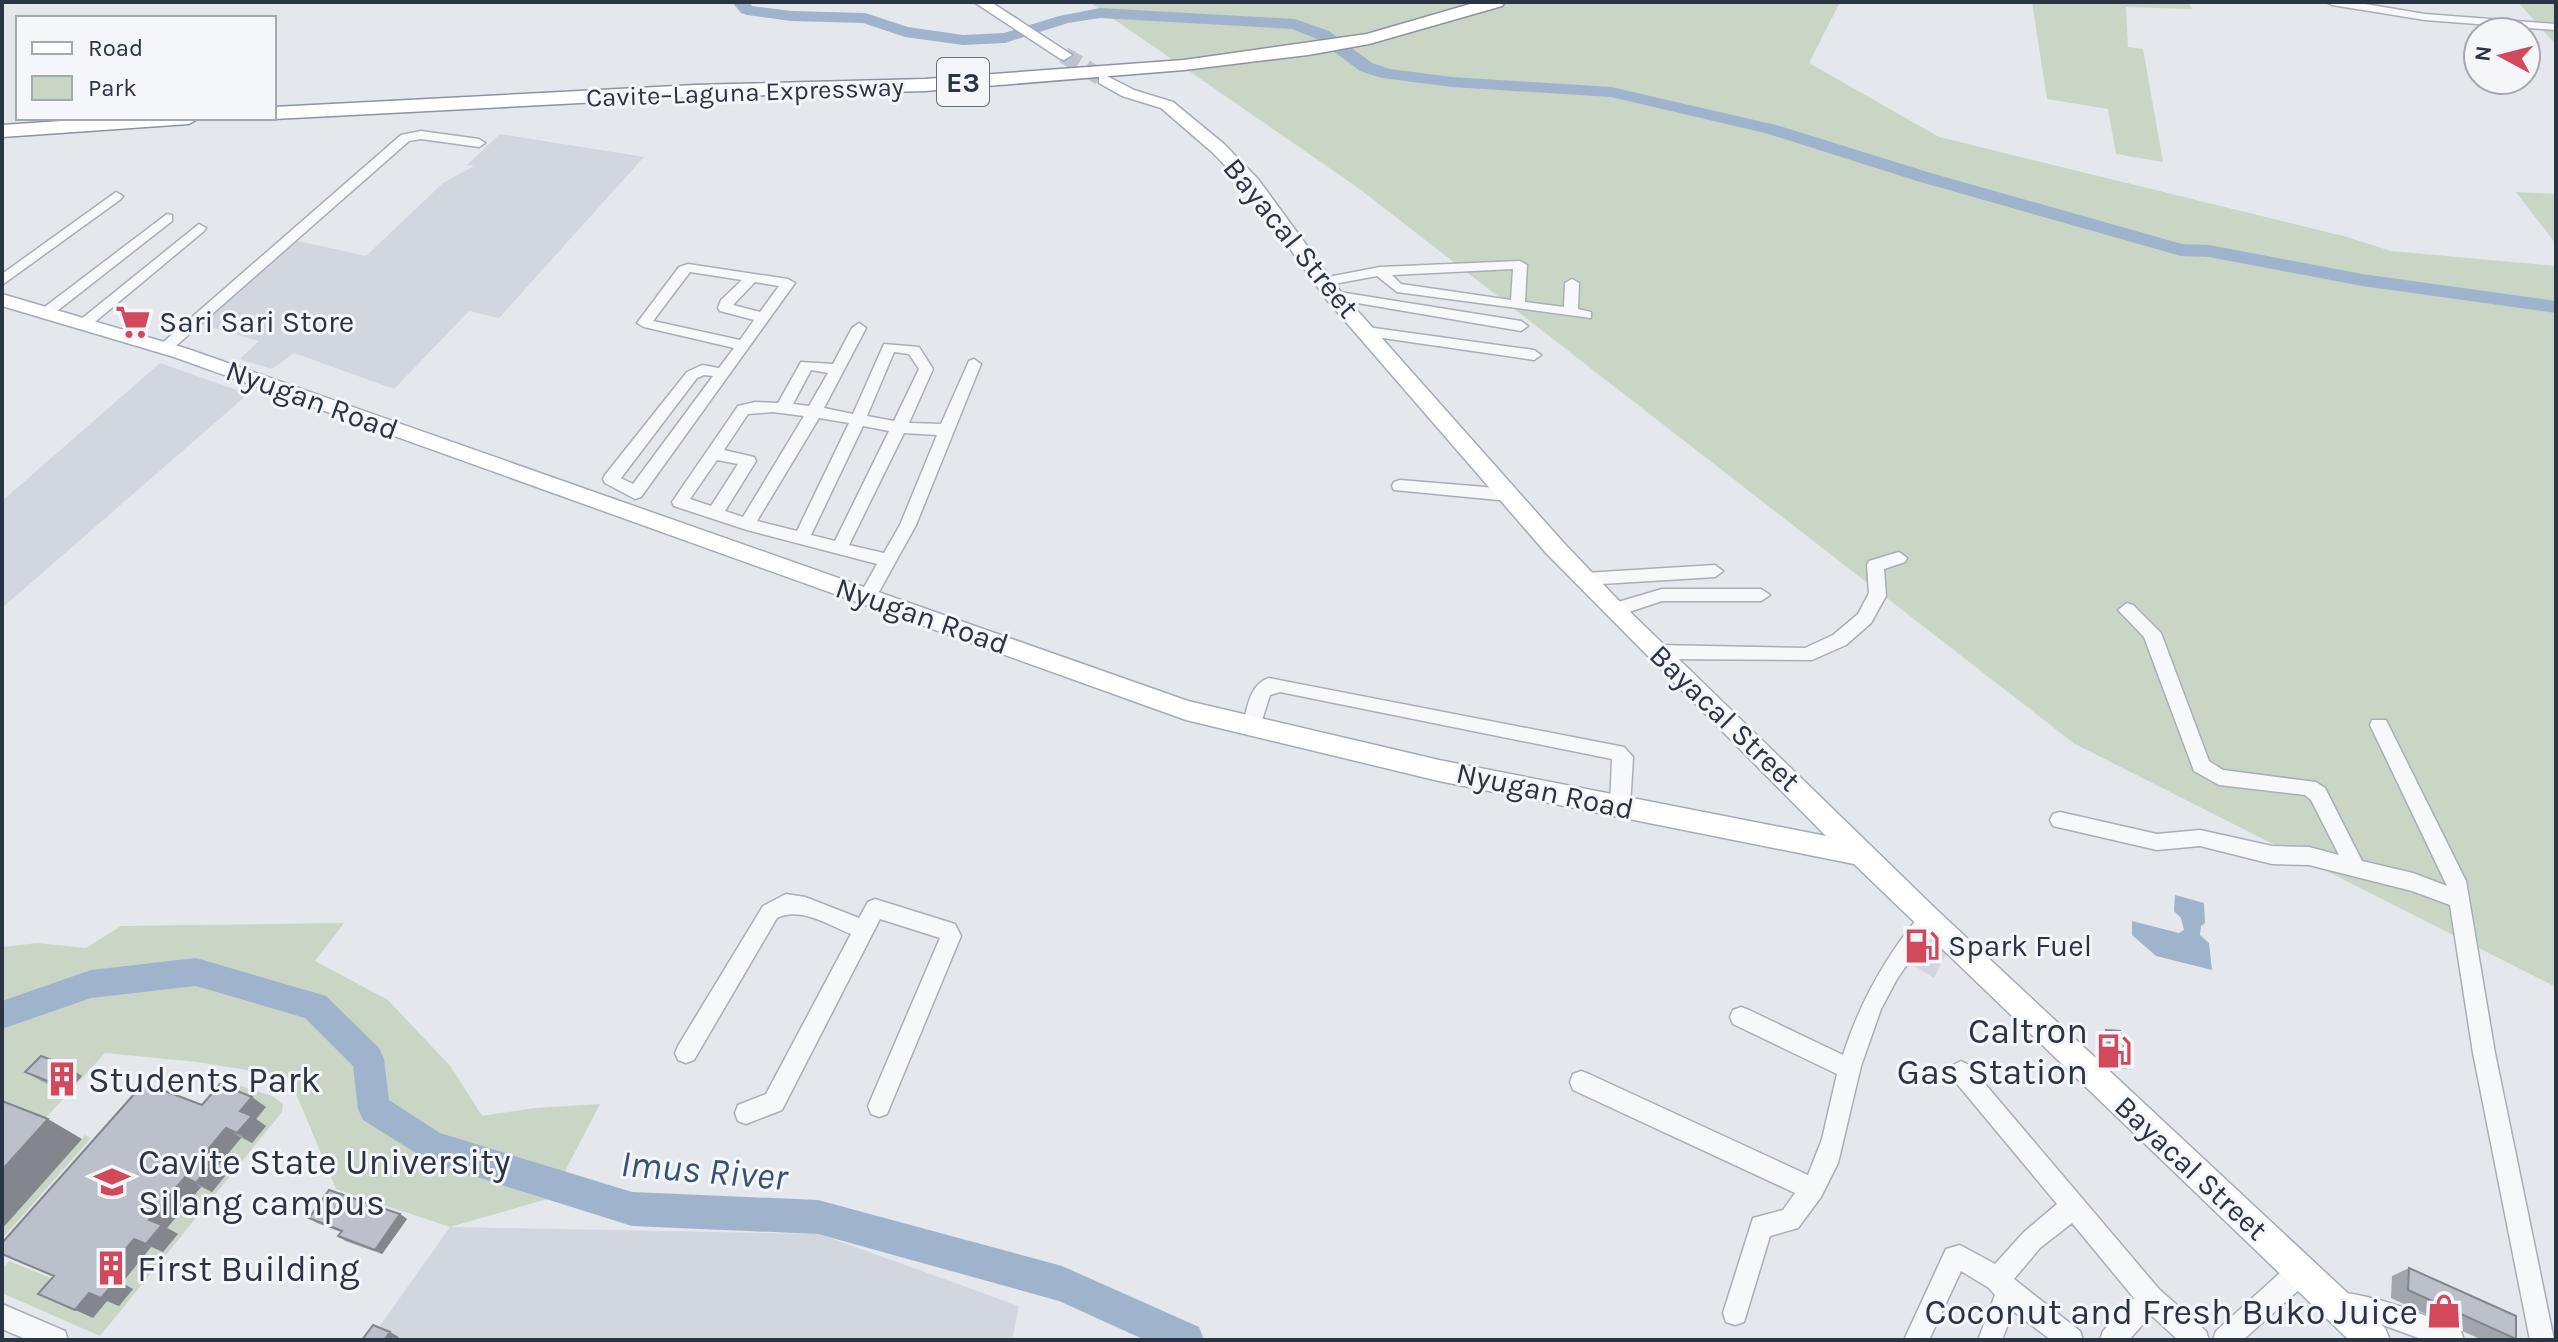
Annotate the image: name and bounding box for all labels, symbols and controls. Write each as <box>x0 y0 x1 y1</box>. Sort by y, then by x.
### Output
legend <box>16 16 276 120</box>
north arrow <box>2462 16 2542 96</box>
text: Road <box>88 34 143 62</box>
text: N <box>2469 44 2497 63</box>
road number: E3 <box>937 58 989 106</box>
street label: Cavite–Laguna Expressway <box>586 71 904 114</box>
text: Park <box>88 74 137 102</box>
street label: Bayacal Street <box>1215 151 1367 325</box>
supermarket icon: Sari Sari Store <box>114 303 152 341</box>
place label: Sari Sari Store <box>159 304 354 340</box>
street label: Nyugan Road <box>221 352 403 448</box>
street label: Nyugan Road <box>831 570 1013 662</box>
street label: Bayacal Street <box>1642 637 1808 799</box>
street label: Nyugan Road <box>1453 755 1637 827</box>
fuel station icon: Spark Fuel <box>1903 927 1941 965</box>
place label: Spark Fuel <box>1948 928 2092 964</box>
place label: Caltron Gas Station <box>1897 1010 2088 1093</box>
fuel station icon: Caltron Gas Station <box>2095 1032 2133 1070</box>
place label: Students Park <box>88 1059 321 1101</box>
building icon: Students Park <box>43 1060 81 1098</box>
street label: Bayacal Street <box>2107 1088 2275 1248</box>
place label: Cavite State University Silang campus <box>138 1141 511 1224</box>
water label: Imus River <box>619 1141 791 1200</box>
school or university icon: Cavite State University Silang campus <box>93 1163 131 1201</box>
place label: First Building <box>137 1248 360 1290</box>
building icon: First Building <box>92 1249 130 1287</box>
place label: Coconut and Fresh Buko Juice <box>1925 1291 2418 1333</box>
shop icon: Coconut and Fresh Buko Juice <box>2425 1292 2463 1330</box>

